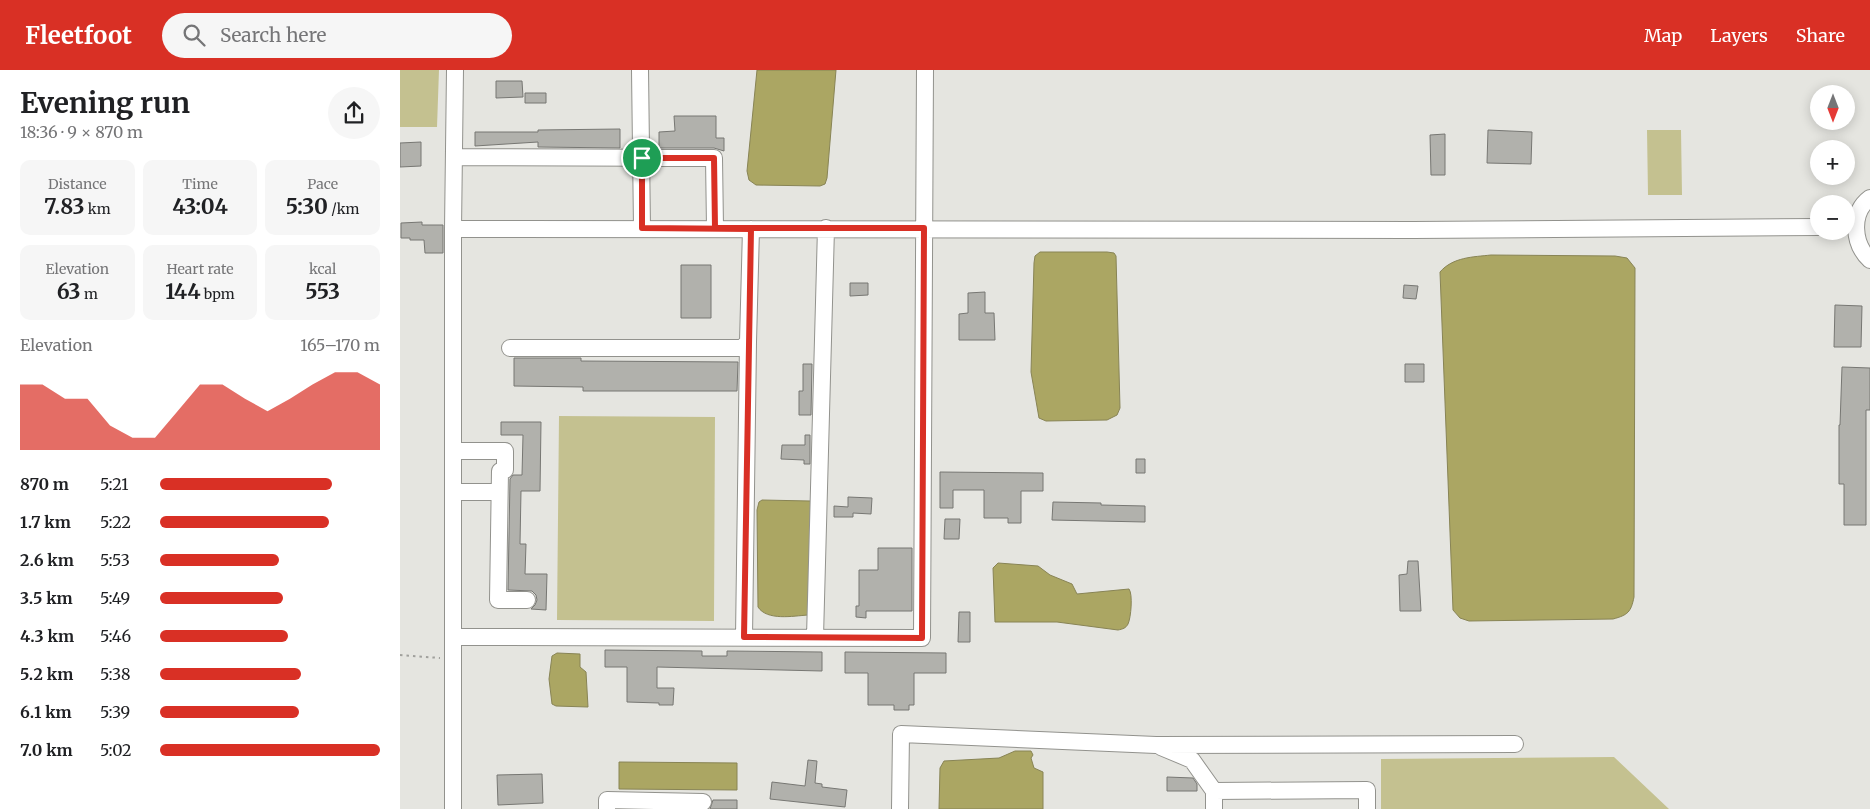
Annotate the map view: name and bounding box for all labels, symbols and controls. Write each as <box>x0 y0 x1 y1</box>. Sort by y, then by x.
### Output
search box <box>162 13 512 58</box>
text: Fleetfoot <box>25 20 132 51</box>
icon: search <box>180 21 208 49</box>
text: Search here <box>220 23 326 47</box>
text: Map <box>1644 24 1682 47</box>
text: Layers <box>1710 24 1768 47</box>
text: Share <box>1796 24 1845 47</box>
text: Evening run <box>20 85 190 121</box>
north arrow <box>1810 85 1855 130</box>
map controls <box>1810 85 1855 240</box>
button: share <box>328 87 380 139</box>
text: 18:36 · 9 × 870 m <box>20 122 143 142</box>
pin <box>621 137 663 179</box>
button: + <box>1810 140 1855 185</box>
icon: arrive <box>628 144 656 172</box>
text: Distance <box>48 175 107 193</box>
text: Time <box>182 175 218 193</box>
text: Pace <box>307 175 338 193</box>
text: 7.83 <box>44 193 84 220</box>
text: 43:04 <box>172 193 228 220</box>
text: 5:30 <box>286 193 328 220</box>
button: − <box>1810 195 1855 240</box>
text: km <box>84 200 111 218</box>
text: /km <box>328 200 359 218</box>
text: Elevation <box>46 260 109 278</box>
text: Heart rate <box>166 260 233 278</box>
text: kcal <box>309 260 336 278</box>
text: 63 <box>57 278 81 305</box>
text: 144 <box>165 278 201 305</box>
text: 553 <box>305 278 340 305</box>
text: m <box>81 285 98 303</box>
text: bpm <box>201 285 235 303</box>
text: Elevation <box>20 335 93 355</box>
text: 165–170 m <box>300 335 380 355</box>
text: 870 m <box>20 474 69 494</box>
text: 5:21 <box>100 474 128 494</box>
text: 1.7 km <box>20 512 71 532</box>
text: 5:22 <box>100 512 131 532</box>
text: 2.6 km <box>20 550 74 570</box>
text: 5:53 <box>100 550 130 570</box>
text: 3.5 km <box>20 588 73 608</box>
text: 5:49 <box>100 588 130 608</box>
text: 4.3 km <box>20 626 74 646</box>
text: 5:46 <box>100 626 131 646</box>
text: 5.2 km <box>20 664 73 684</box>
text: 5:38 <box>100 664 130 684</box>
text: 6.1 km <box>20 702 72 722</box>
text: 5:39 <box>100 702 130 722</box>
text: 7.0 km <box>20 740 73 760</box>
text: 5:02 <box>100 740 132 760</box>

